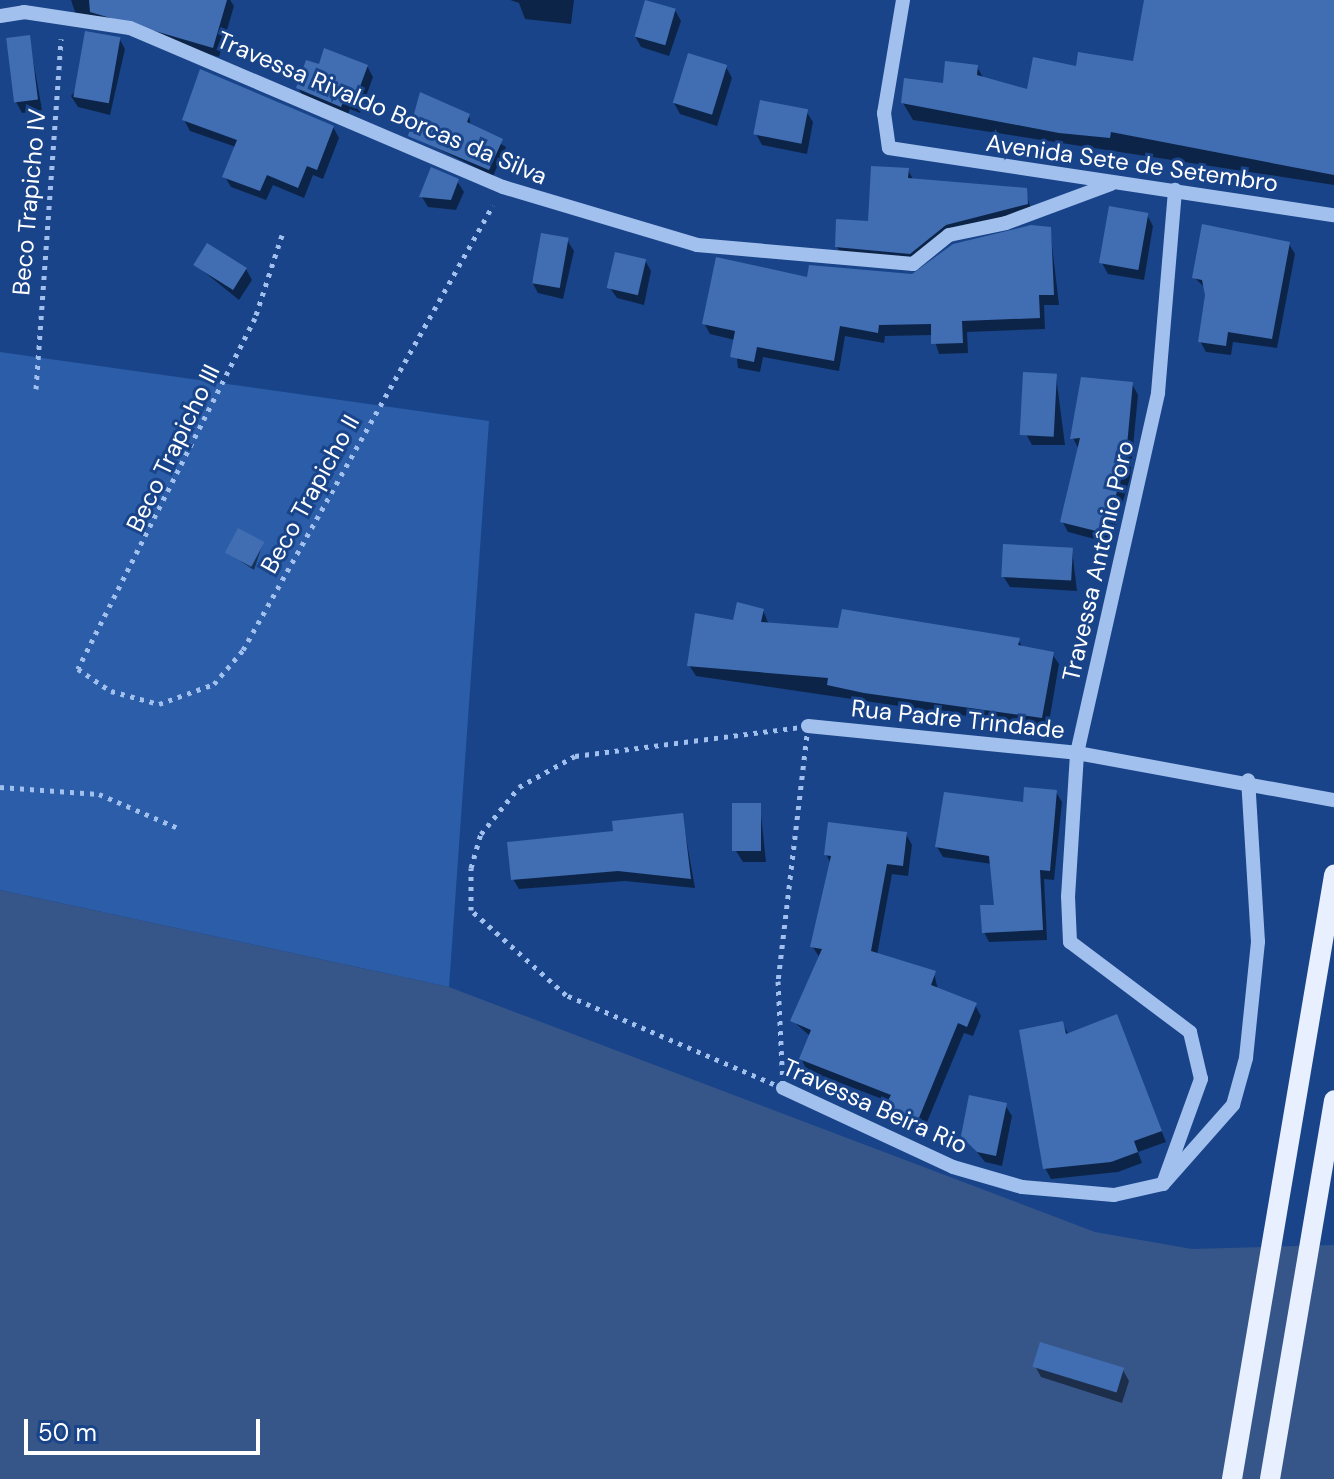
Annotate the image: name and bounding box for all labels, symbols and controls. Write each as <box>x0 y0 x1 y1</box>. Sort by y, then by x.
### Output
street label: Travessa Rivaldo Borcas da Silva <box>213 25 551 191</box>
street label: Beco Trapicho IV <box>7 108 51 296</box>
street label: Avenida Sete de Setembro <box>984 128 1280 198</box>
street label: Beco Trapicho III <box>120 360 226 536</box>
street label: Beco Trapicho II <box>255 410 365 578</box>
street label: Travessa Antônio Poro <box>1056 438 1140 684</box>
street label: Rua Padre Trindade <box>850 693 1066 745</box>
street label: Travessa Beira Rio <box>778 1052 972 1160</box>
scale bar <box>28 1403 264 1453</box>
text: 50 m <box>38 1417 97 1448</box>

